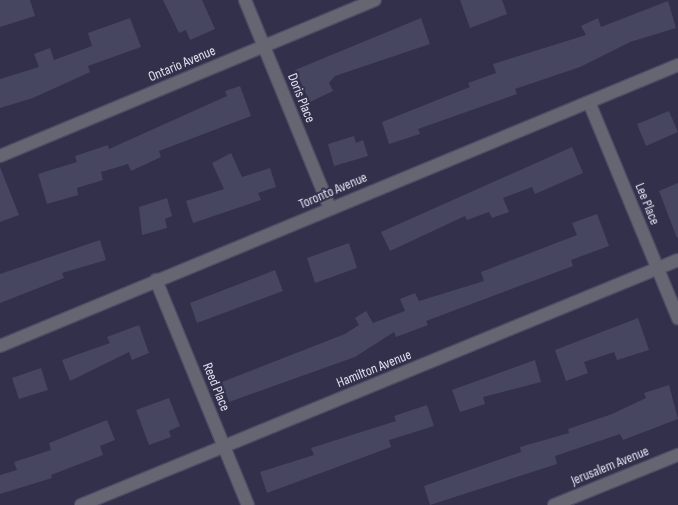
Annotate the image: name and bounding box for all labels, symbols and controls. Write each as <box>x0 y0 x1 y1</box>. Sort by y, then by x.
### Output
street label: Ontario Avenue <box>146 42 218 86</box>
street label: Doris Place <box>284 71 318 125</box>
street label: Toronto Avenue <box>296 169 370 213</box>
street label: Lee Place <box>631 181 663 227</box>
street label: Hamilton Avenue <box>334 346 414 392</box>
street label: Reed Place <box>199 360 233 414</box>
street label: Jerusalem Avenue <box>569 443 651 489</box>

